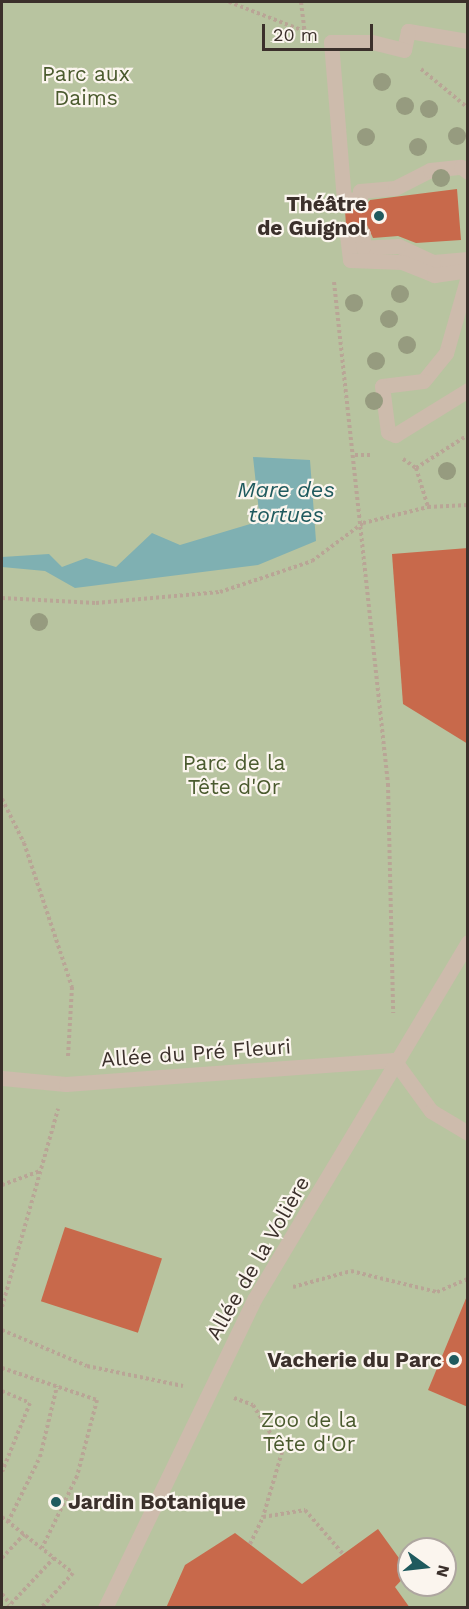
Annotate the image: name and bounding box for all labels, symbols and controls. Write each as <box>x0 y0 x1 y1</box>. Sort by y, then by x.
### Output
scale bar <box>265 12 376 50</box>
text: 20 m <box>273 24 318 45</box>
park label: Parc aux Daims <box>42 61 130 111</box>
place label: Théâtre de Guignol <box>257 191 367 241</box>
marker: Théâtre de Guignol <box>372 209 386 223</box>
water label: Mare des tortues <box>237 476 335 528</box>
park label: Parc de la Tête d'Or <box>183 750 285 800</box>
street label: Allée du Pré Fleuri <box>100 1034 292 1072</box>
street label: Allée de la Volière <box>201 1171 315 1345</box>
place label: Vacherie du Parc <box>267 1347 442 1373</box>
marker: Vacherie du Parc <box>447 1353 461 1367</box>
park label: Zoo de la Tête d'Or <box>261 1407 357 1457</box>
place label: Jardin Botanique <box>68 1489 246 1515</box>
marker: Jardin Botanique <box>49 1495 63 1509</box>
north arrow <box>397 1537 457 1597</box>
text: N <box>432 1563 454 1579</box>

